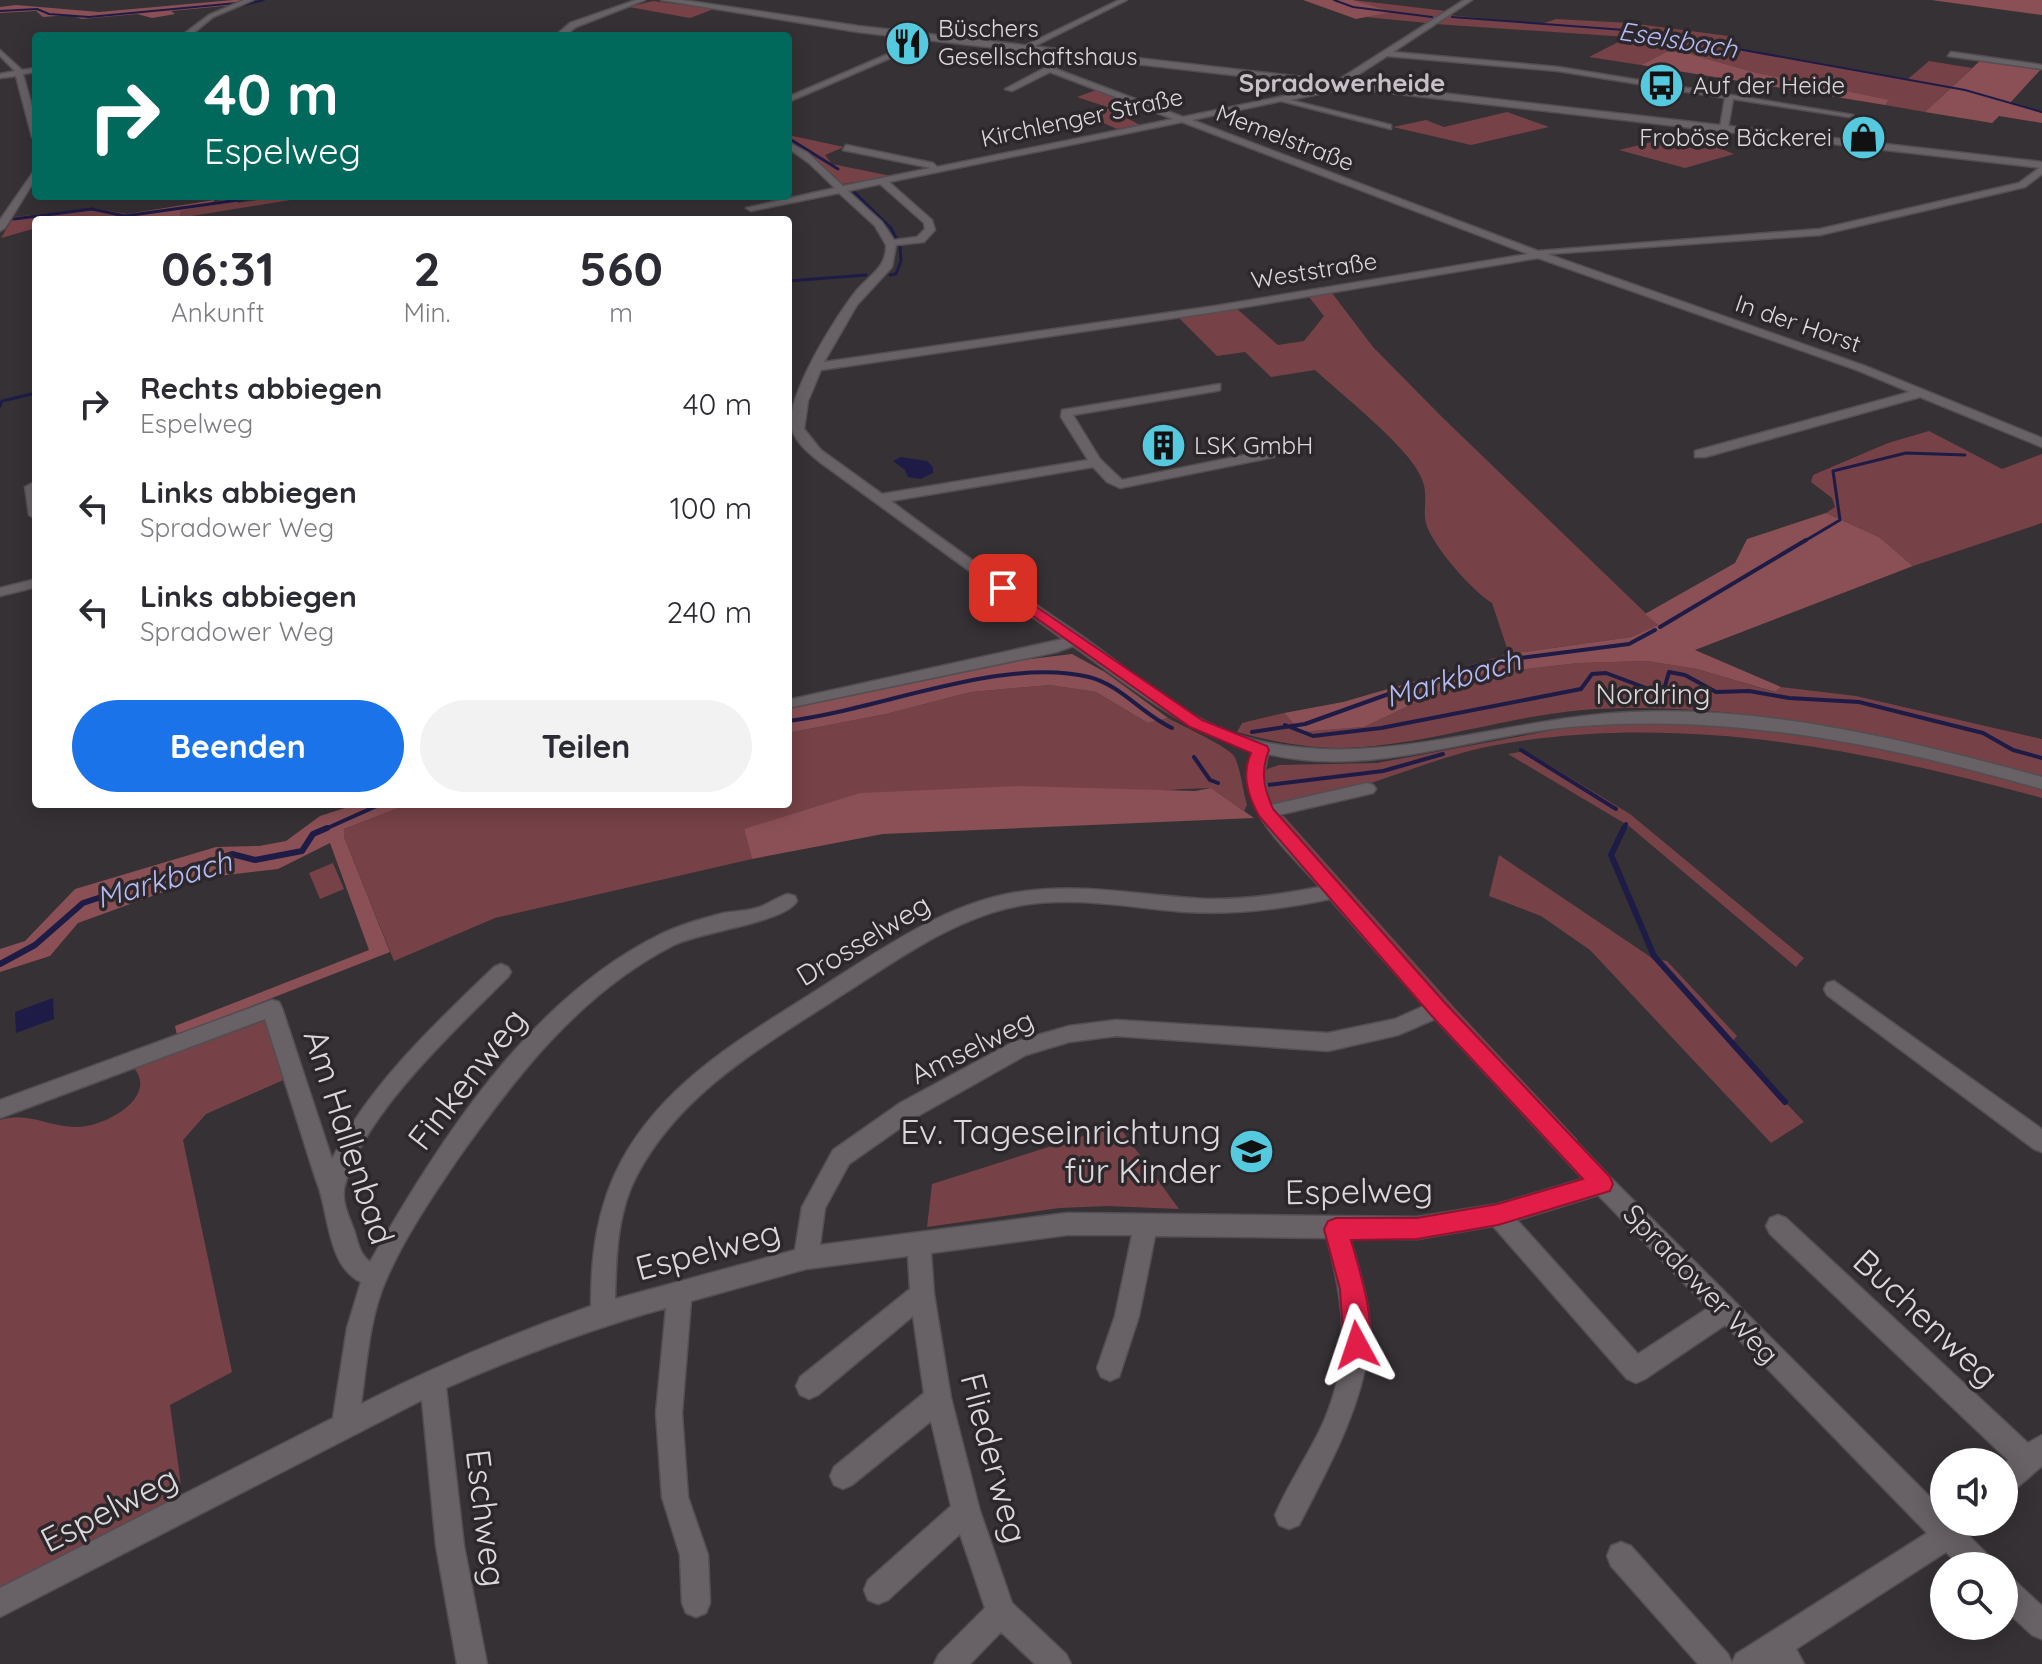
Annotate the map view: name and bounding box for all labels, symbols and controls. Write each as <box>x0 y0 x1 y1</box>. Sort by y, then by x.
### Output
place label: Büschers Gesellschaftshaus <box>938 13 1137 71</box>
water label: Eselsbach <box>1616 14 1741 65</box>
restaurant icon: Büschers Gesellschaftshaus <box>883 19 931 67</box>
text: 40 m <box>204 59 339 129</box>
bus stop icon: Auf der Heide <box>1638 62 1686 110</box>
icon: right <box>72 64 176 168</box>
district label: Spradowerheide <box>1239 66 1445 99</box>
place label: Auf der Heide <box>1693 70 1845 100</box>
street label: Kirchlenger Straße <box>978 81 1186 153</box>
street label: Memelstraße <box>1212 97 1359 177</box>
shop icon: Froböse Bäckerei <box>1839 114 1887 162</box>
place label: Froböse Bäckerei <box>1639 122 1832 152</box>
text: Espelweg <box>204 128 361 173</box>
text: 06:31 <box>161 238 275 298</box>
text: 2 <box>413 238 441 298</box>
text: 560 <box>579 238 663 298</box>
street label: Weststraße <box>1249 245 1379 295</box>
street label: In der Horst <box>1732 288 1865 359</box>
text: Ankunft <box>171 296 265 329</box>
text: Min. <box>404 296 450 329</box>
text: m <box>609 296 633 329</box>
text: Rechts abbiegen <box>140 369 382 407</box>
icon: right <box>72 382 116 426</box>
text: 40 m <box>683 385 752 423</box>
text: Espelweg <box>140 407 253 440</box>
building icon: LSK GmbH <box>1139 422 1187 470</box>
place label: LSK GmbH <box>1194 430 1313 460</box>
text: Links abbiegen <box>140 473 357 511</box>
icon: left <box>72 486 116 530</box>
text: 100 m <box>670 489 752 527</box>
text: Spradower Weg <box>140 511 334 544</box>
pin <box>969 554 1037 622</box>
icon: arrive <box>981 566 1025 610</box>
text: Links abbiegen <box>140 577 357 615</box>
icon: left <box>72 590 116 634</box>
text: 240 m <box>667 593 752 631</box>
text: Spradower Weg <box>140 615 334 648</box>
water label: Markbach <box>1380 640 1526 716</box>
street label: Nordring <box>1596 676 1710 711</box>
button: Beenden <box>72 700 404 792</box>
button: Teilen <box>420 700 752 792</box>
water label: Markbach <box>91 841 237 917</box>
street label: Drosselweg <box>790 886 936 993</box>
street label: Finkenweg <box>398 999 535 1158</box>
street label: Amselweg <box>904 1002 1039 1091</box>
street label: Am Hallenbad <box>295 1024 404 1250</box>
place label: Ev. Tageseinrichtung für Kinder <box>900 1110 1221 1192</box>
school or university icon: Ev. Tageseinrichtung für Kinder <box>1228 1128 1276 1176</box>
street label: Espelweg <box>1285 1168 1433 1213</box>
street label: Spradower Weg <box>1616 1196 1787 1371</box>
street label: Espelweg <box>631 1210 785 1289</box>
street label: Buchenweg <box>1845 1239 2008 1396</box>
position arrow <box>1315 1303 1399 1387</box>
street label: Fliederweg <box>951 1368 1038 1547</box>
street label: Eschweg <box>457 1447 516 1589</box>
map controls <box>1930 1448 2018 1640</box>
button: sound <box>1930 1448 2018 1536</box>
street label: Espelweg <box>33 1456 185 1561</box>
button: search <box>1930 1552 2018 1640</box>

